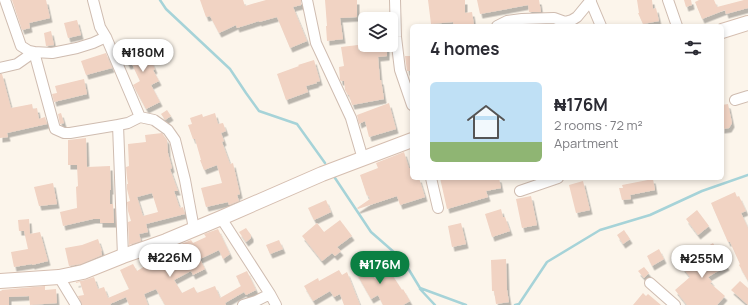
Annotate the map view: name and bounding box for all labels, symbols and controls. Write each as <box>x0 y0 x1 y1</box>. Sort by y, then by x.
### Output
map controls <box>358 12 398 52</box>
button: layers <box>358 12 398 52</box>
text: 4 homes <box>430 37 499 60</box>
icon: filters <box>682 37 704 59</box>
pin: ₦180M <box>115 39 171 73</box>
text: ₦180M <box>122 43 164 61</box>
text: ₦176M <box>554 93 608 116</box>
icon: home <box>462 98 510 146</box>
text: 2 rooms · 72 m² <box>554 116 643 134</box>
text: Apartment <box>554 134 618 152</box>
pin: ₦226M <box>142 244 198 278</box>
pin: ₦255M <box>674 245 730 279</box>
text: ₦226M <box>148 248 192 266</box>
text: ₦255M <box>680 249 724 267</box>
pin: ₦176M <box>352 251 408 285</box>
text: ₦176M <box>359 255 401 273</box>

